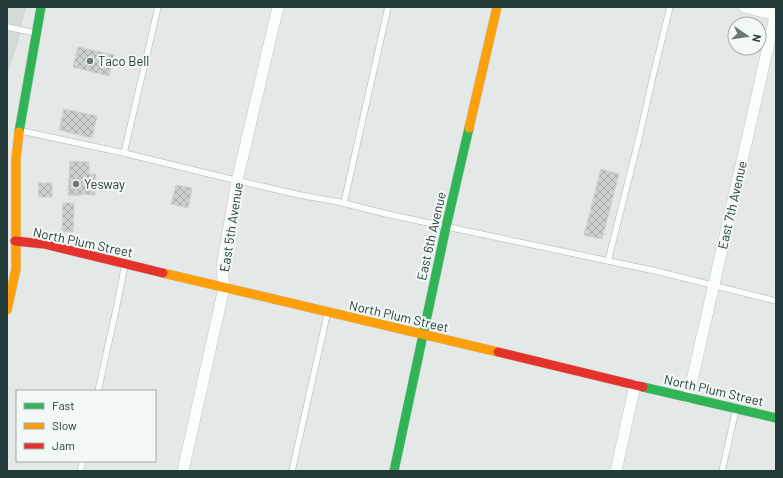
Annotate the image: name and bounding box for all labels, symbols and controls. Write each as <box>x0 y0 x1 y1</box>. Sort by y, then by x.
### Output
north arrow <box>727 16 767 56</box>
text: N <box>750 33 764 43</box>
place label: Taco Bell <box>98 53 149 69</box>
marker: Taco Bell <box>85 56 95 66</box>
street label: East 7th Avenue <box>714 159 750 251</box>
place label: Yesway <box>84 176 125 192</box>
marker: Yesway <box>71 179 81 189</box>
street label: East 5th Avenue <box>216 181 246 273</box>
street label: East 6th Avenue <box>413 190 449 282</box>
street label: North Plum Street <box>32 224 134 260</box>
street label: North Plum Street <box>348 297 450 335</box>
street label: North Plum Street <box>663 371 765 409</box>
legend <box>16 390 156 462</box>
text: Fast <box>52 398 75 412</box>
text: Slow <box>52 418 77 432</box>
text: Jam <box>52 438 75 452</box>

